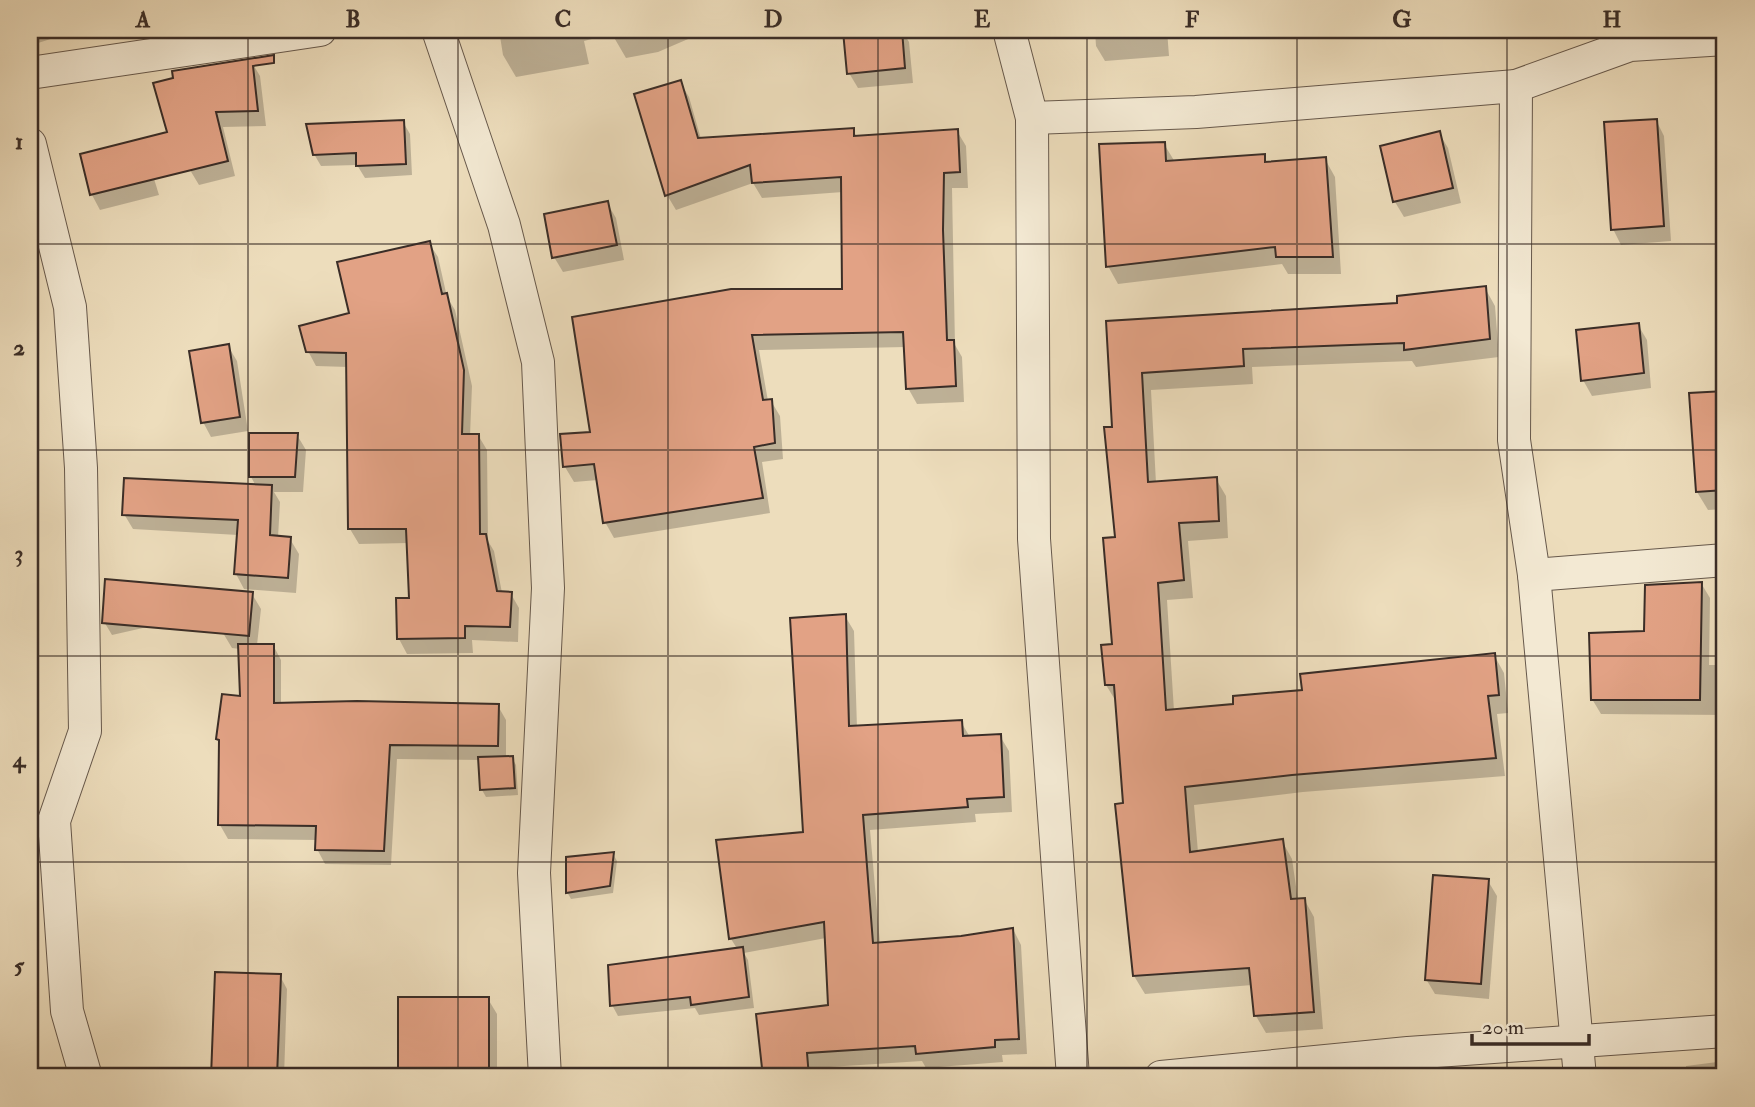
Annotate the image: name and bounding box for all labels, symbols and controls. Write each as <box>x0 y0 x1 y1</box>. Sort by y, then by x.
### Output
text: A <box>135 5 151 34</box>
text: B <box>345 5 361 34</box>
text: C <box>555 5 571 34</box>
text: D <box>764 5 782 34</box>
text: E <box>974 5 991 34</box>
text: F <box>1185 5 1200 34</box>
text: G <box>1392 5 1412 34</box>
text: H <box>1603 5 1622 34</box>
text: 1 <box>15 127 23 156</box>
text: 2 <box>13 333 25 362</box>
text: 3 <box>15 539 23 568</box>
text: 4 <box>12 745 27 774</box>
text: 5 <box>14 951 25 980</box>
scale bar <box>1472 1002 1589 1046</box>
text: 20 m <box>1482 1014 1524 1041</box>

